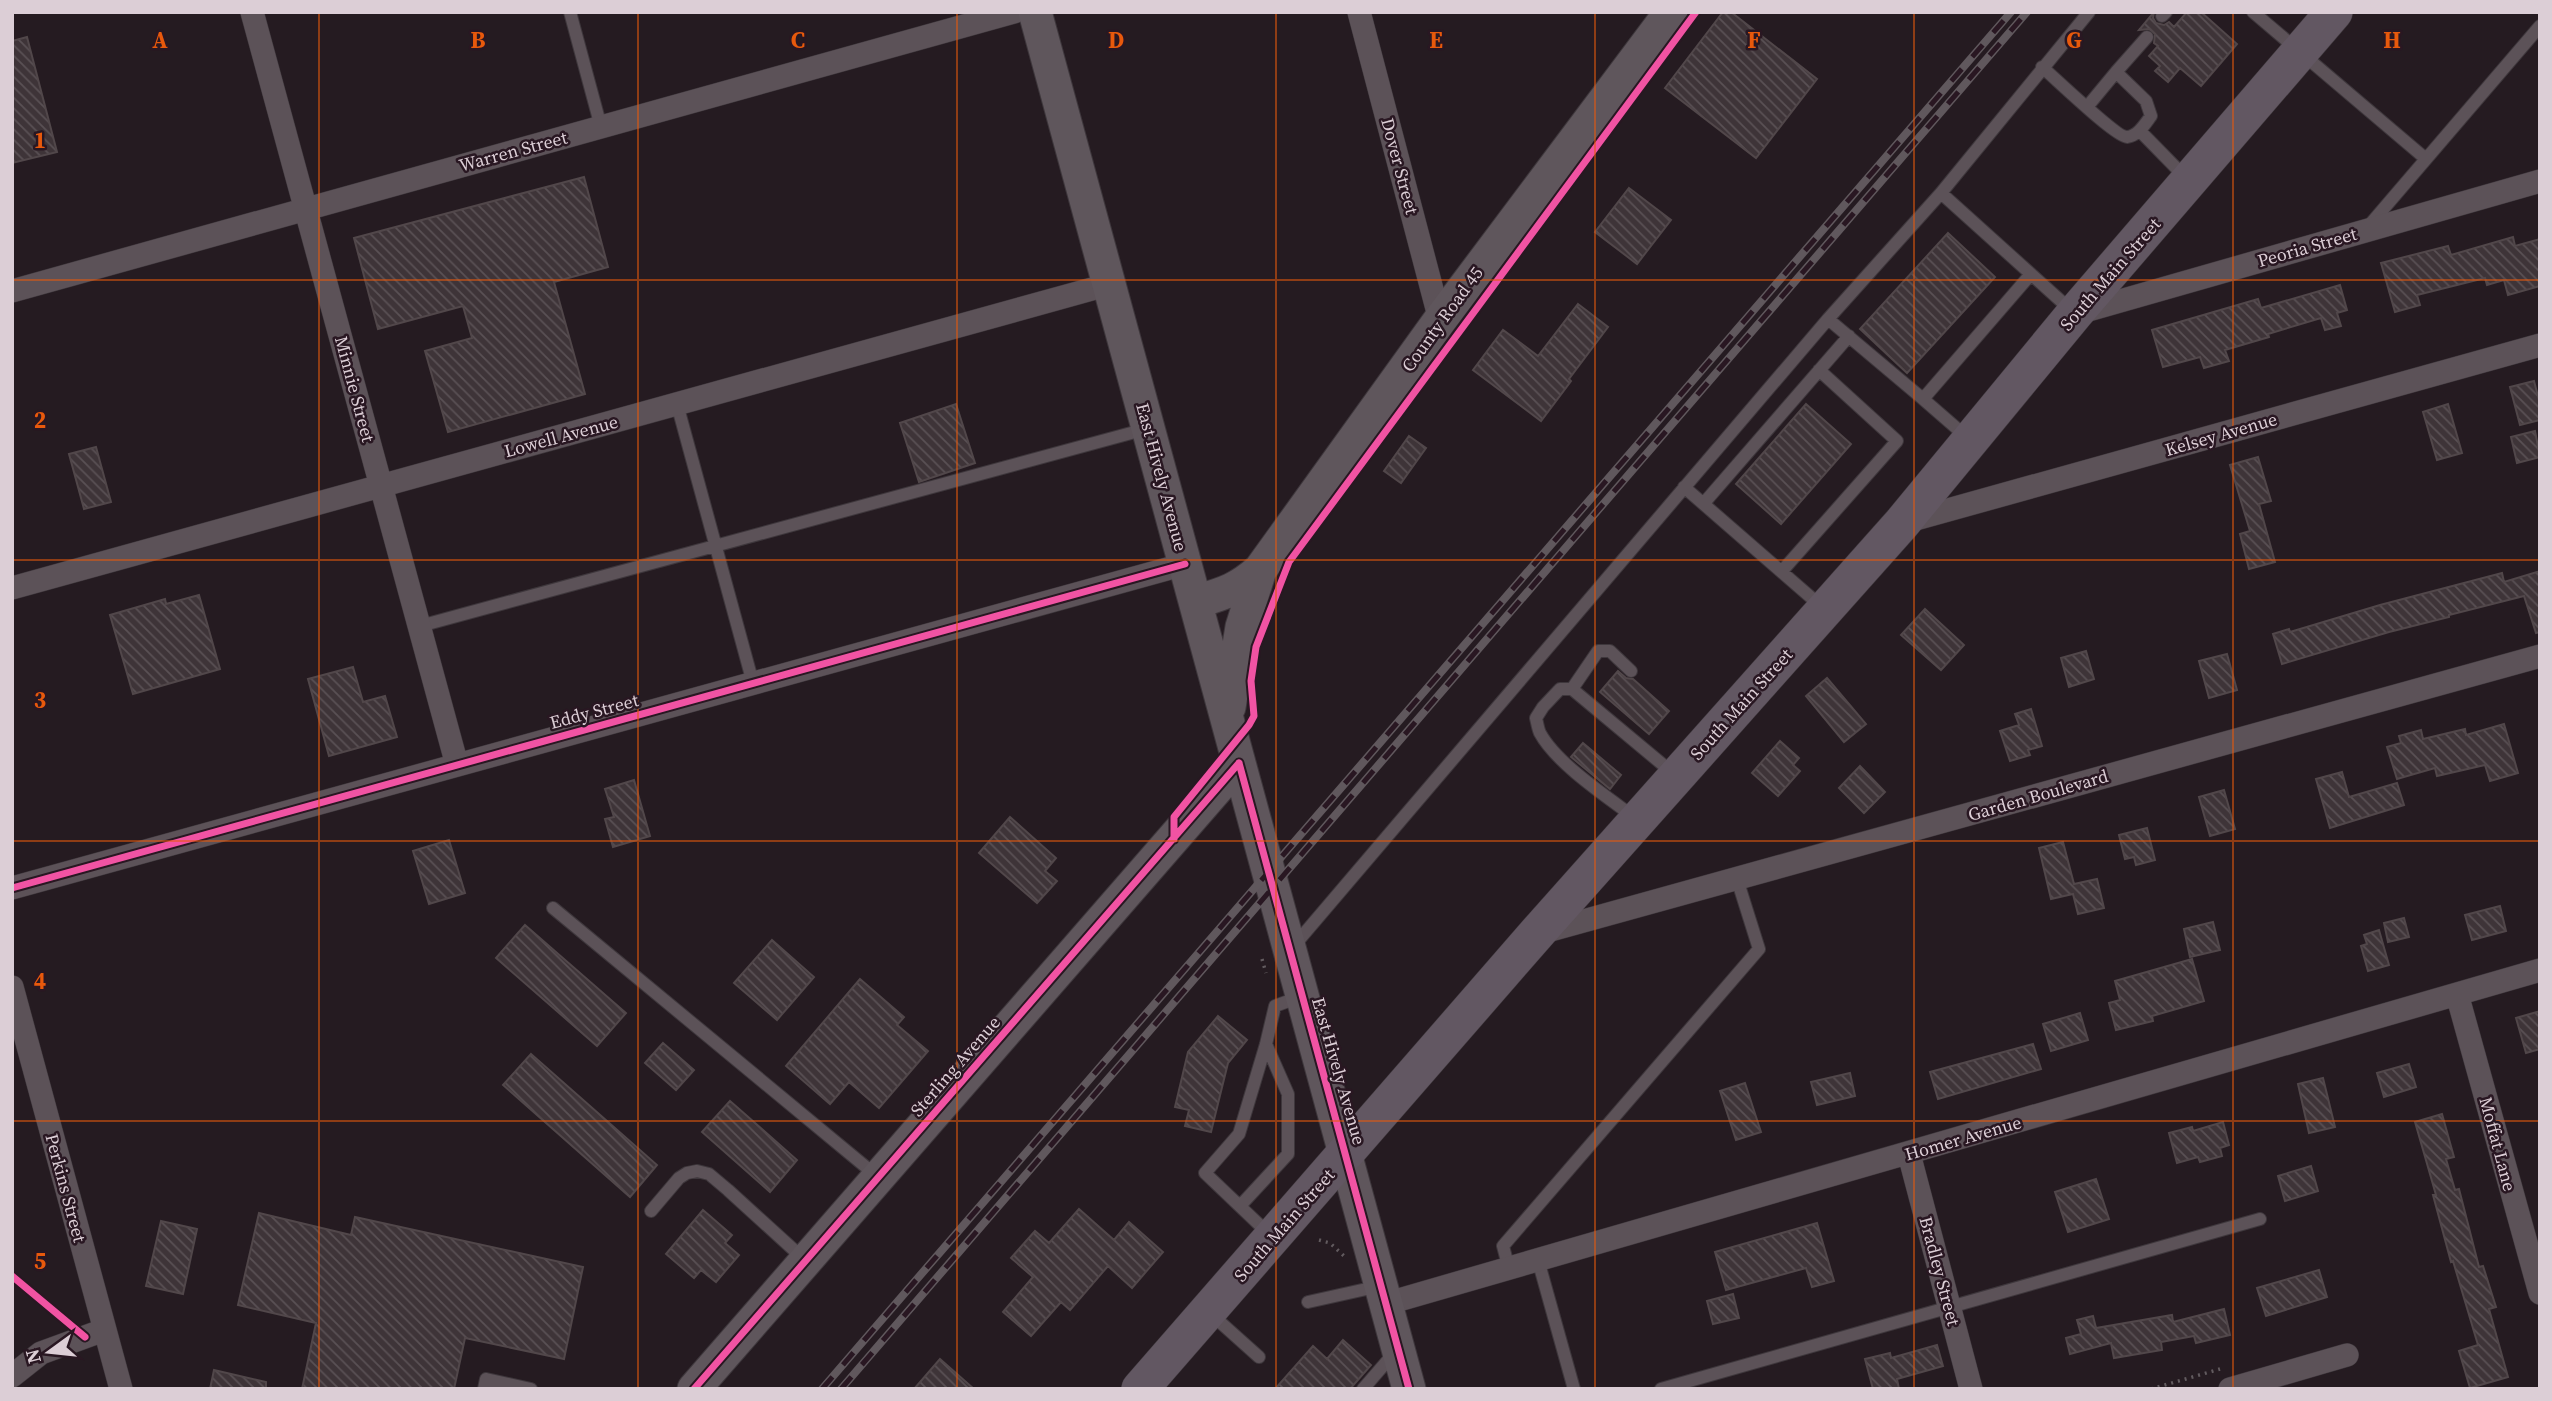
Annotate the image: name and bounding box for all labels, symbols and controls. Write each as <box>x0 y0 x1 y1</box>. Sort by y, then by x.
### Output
text: A <box>152 24 168 56</box>
text: B <box>471 24 486 56</box>
text: C <box>791 24 805 56</box>
text: D <box>1108 24 1124 56</box>
text: E <box>1429 24 1443 56</box>
text: F <box>1747 24 1761 56</box>
text: G <box>2066 24 2082 56</box>
text: H <box>2383 24 2401 56</box>
street label: Dover Street <box>1375 115 1425 217</box>
text: 1 <box>34 124 46 156</box>
street label: Warren Street <box>456 125 570 177</box>
street label: South Main Street <box>2054 212 2166 336</box>
street label: Peoria Street <box>2254 221 2360 273</box>
street label: County Road 45 <box>1395 261 1489 377</box>
street label: Minnie Street <box>329 333 381 445</box>
street label: East Hively Avenue <box>1130 400 1194 554</box>
text: 2 <box>34 404 46 436</box>
street label: Kelsey Avenue <box>2162 406 2280 462</box>
street label: Lowell Avenue <box>501 409 621 463</box>
street label: South Main Street <box>1684 643 1798 765</box>
text: 3 <box>34 684 46 716</box>
street label: Eddy Street <box>547 687 641 735</box>
street label: Garden Boulevard <box>1965 763 2111 827</box>
text: 4 <box>34 965 46 997</box>
street label: East Hively Avenue <box>1306 994 1372 1148</box>
street label: Sterling Avenue <box>904 1010 1006 1122</box>
street label: Moffat Lane <box>2473 1094 2523 1194</box>
street label: Homer Avenue <box>1902 1109 2024 1167</box>
street label: Perkins Street <box>39 1131 93 1245</box>
street label: South Main Street <box>1228 1163 1340 1287</box>
street label: Bradley Street <box>1913 1213 1967 1329</box>
text: 5 <box>34 1245 46 1277</box>
north arrow <box>14 1317 84 1387</box>
text: N <box>18 1346 47 1366</box>

